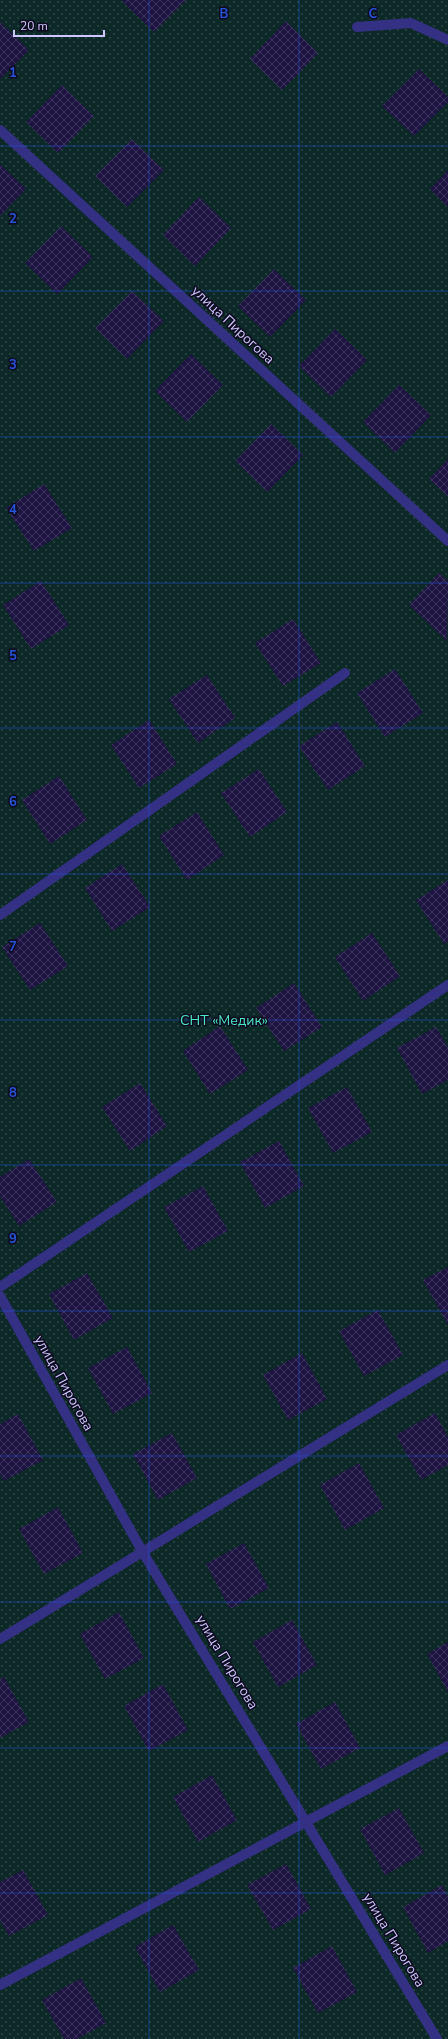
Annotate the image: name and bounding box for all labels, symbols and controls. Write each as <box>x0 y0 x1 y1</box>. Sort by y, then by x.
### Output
text: B <box>220 5 229 23</box>
text: C <box>369 5 378 23</box>
scale bar <box>14 12 104 38</box>
text: 20 m <box>20 18 48 34</box>
text: 1 <box>9 64 17 82</box>
text: 2 <box>9 210 17 228</box>
street label: улица Пирогова <box>187 282 279 368</box>
text: 3 <box>9 356 17 374</box>
text: 4 <box>9 501 17 519</box>
text: 5 <box>9 647 17 665</box>
text: 6 <box>9 793 17 811</box>
text: 7 <box>9 938 17 956</box>
park label: СНТ «Медик» <box>180 1011 268 1030</box>
text: 8 <box>9 1084 17 1102</box>
text: 9 <box>9 1230 17 1248</box>
street label: улица Пирогова <box>30 1332 98 1434</box>
street label: улица Пирогова <box>191 1611 263 1713</box>
street label: улица Пирогова <box>358 1889 430 1991</box>

